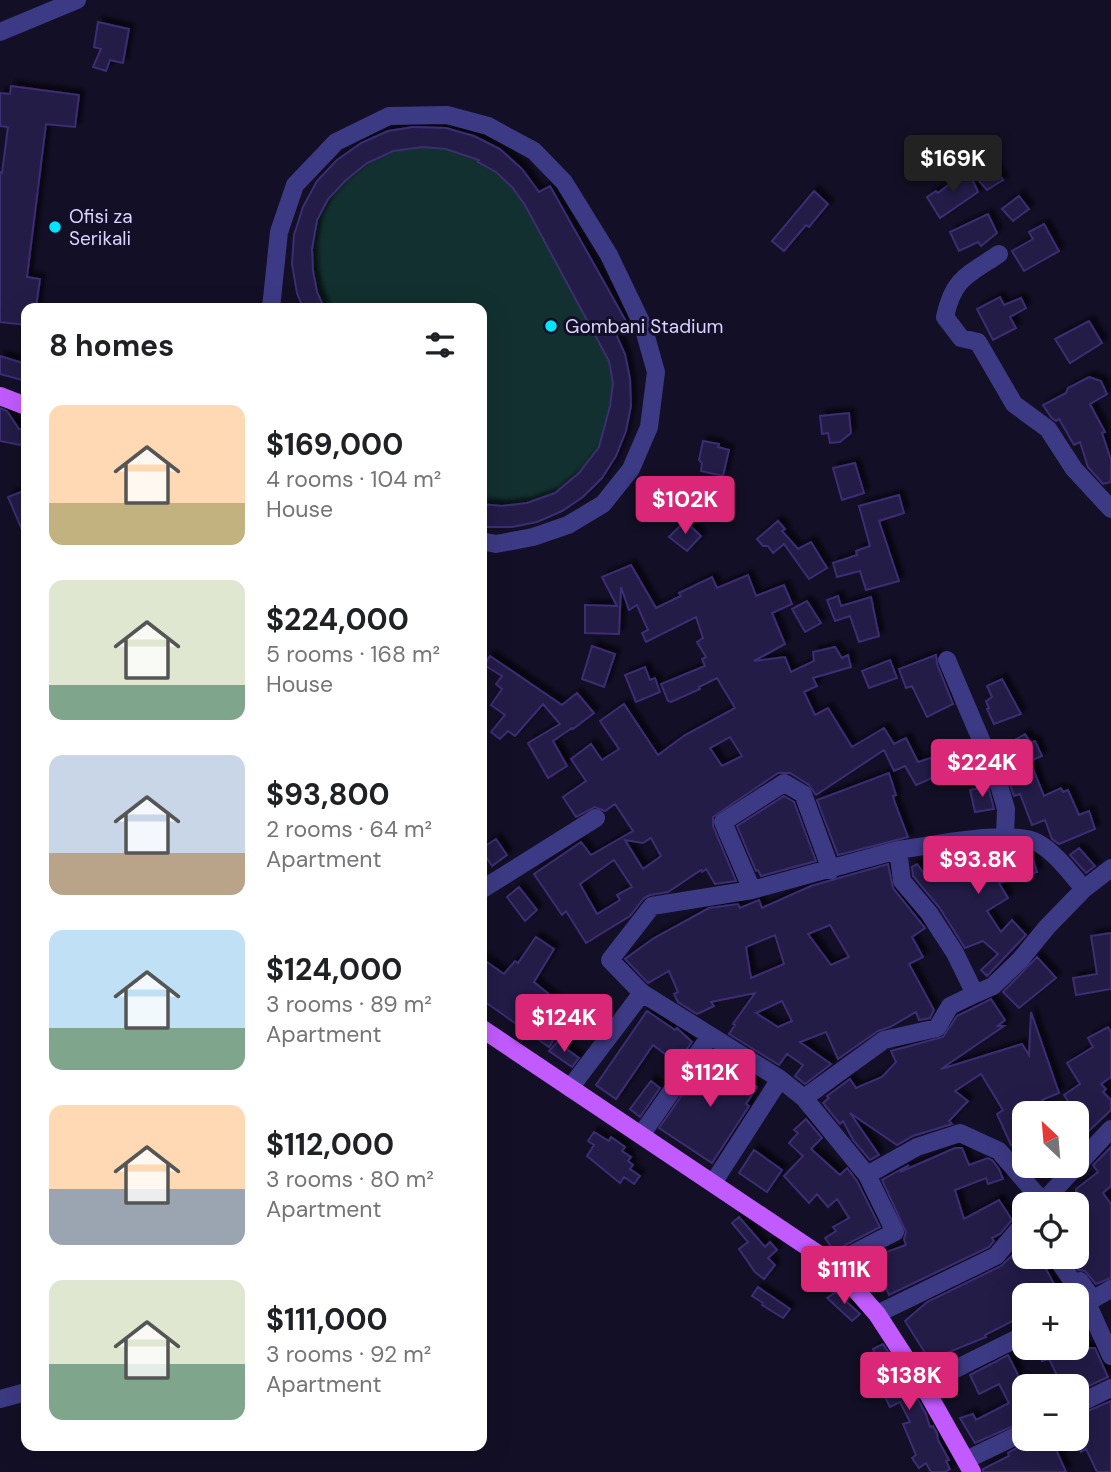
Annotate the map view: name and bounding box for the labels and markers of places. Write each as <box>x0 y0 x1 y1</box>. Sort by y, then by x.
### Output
pin: $169K <box>904 136 1002 195</box>
place label: Ofisi za Serikali <box>69 204 133 251</box>
marker: Ofisi za Serikali <box>47 219 63 235</box>
place label: Gombani Stadium <box>565 314 723 339</box>
marker: Gombani Stadium <box>543 318 559 334</box>
pin: $102K <box>636 476 734 536</box>
pin: $224K <box>933 740 1031 799</box>
pin: $93.8K <box>921 836 1035 896</box>
pin: $124K <box>515 995 613 1054</box>
pin: $112K <box>661 1050 759 1109</box>
pin: $111K <box>795 1246 893 1306</box>
pin: $138K <box>860 1352 958 1412</box>

